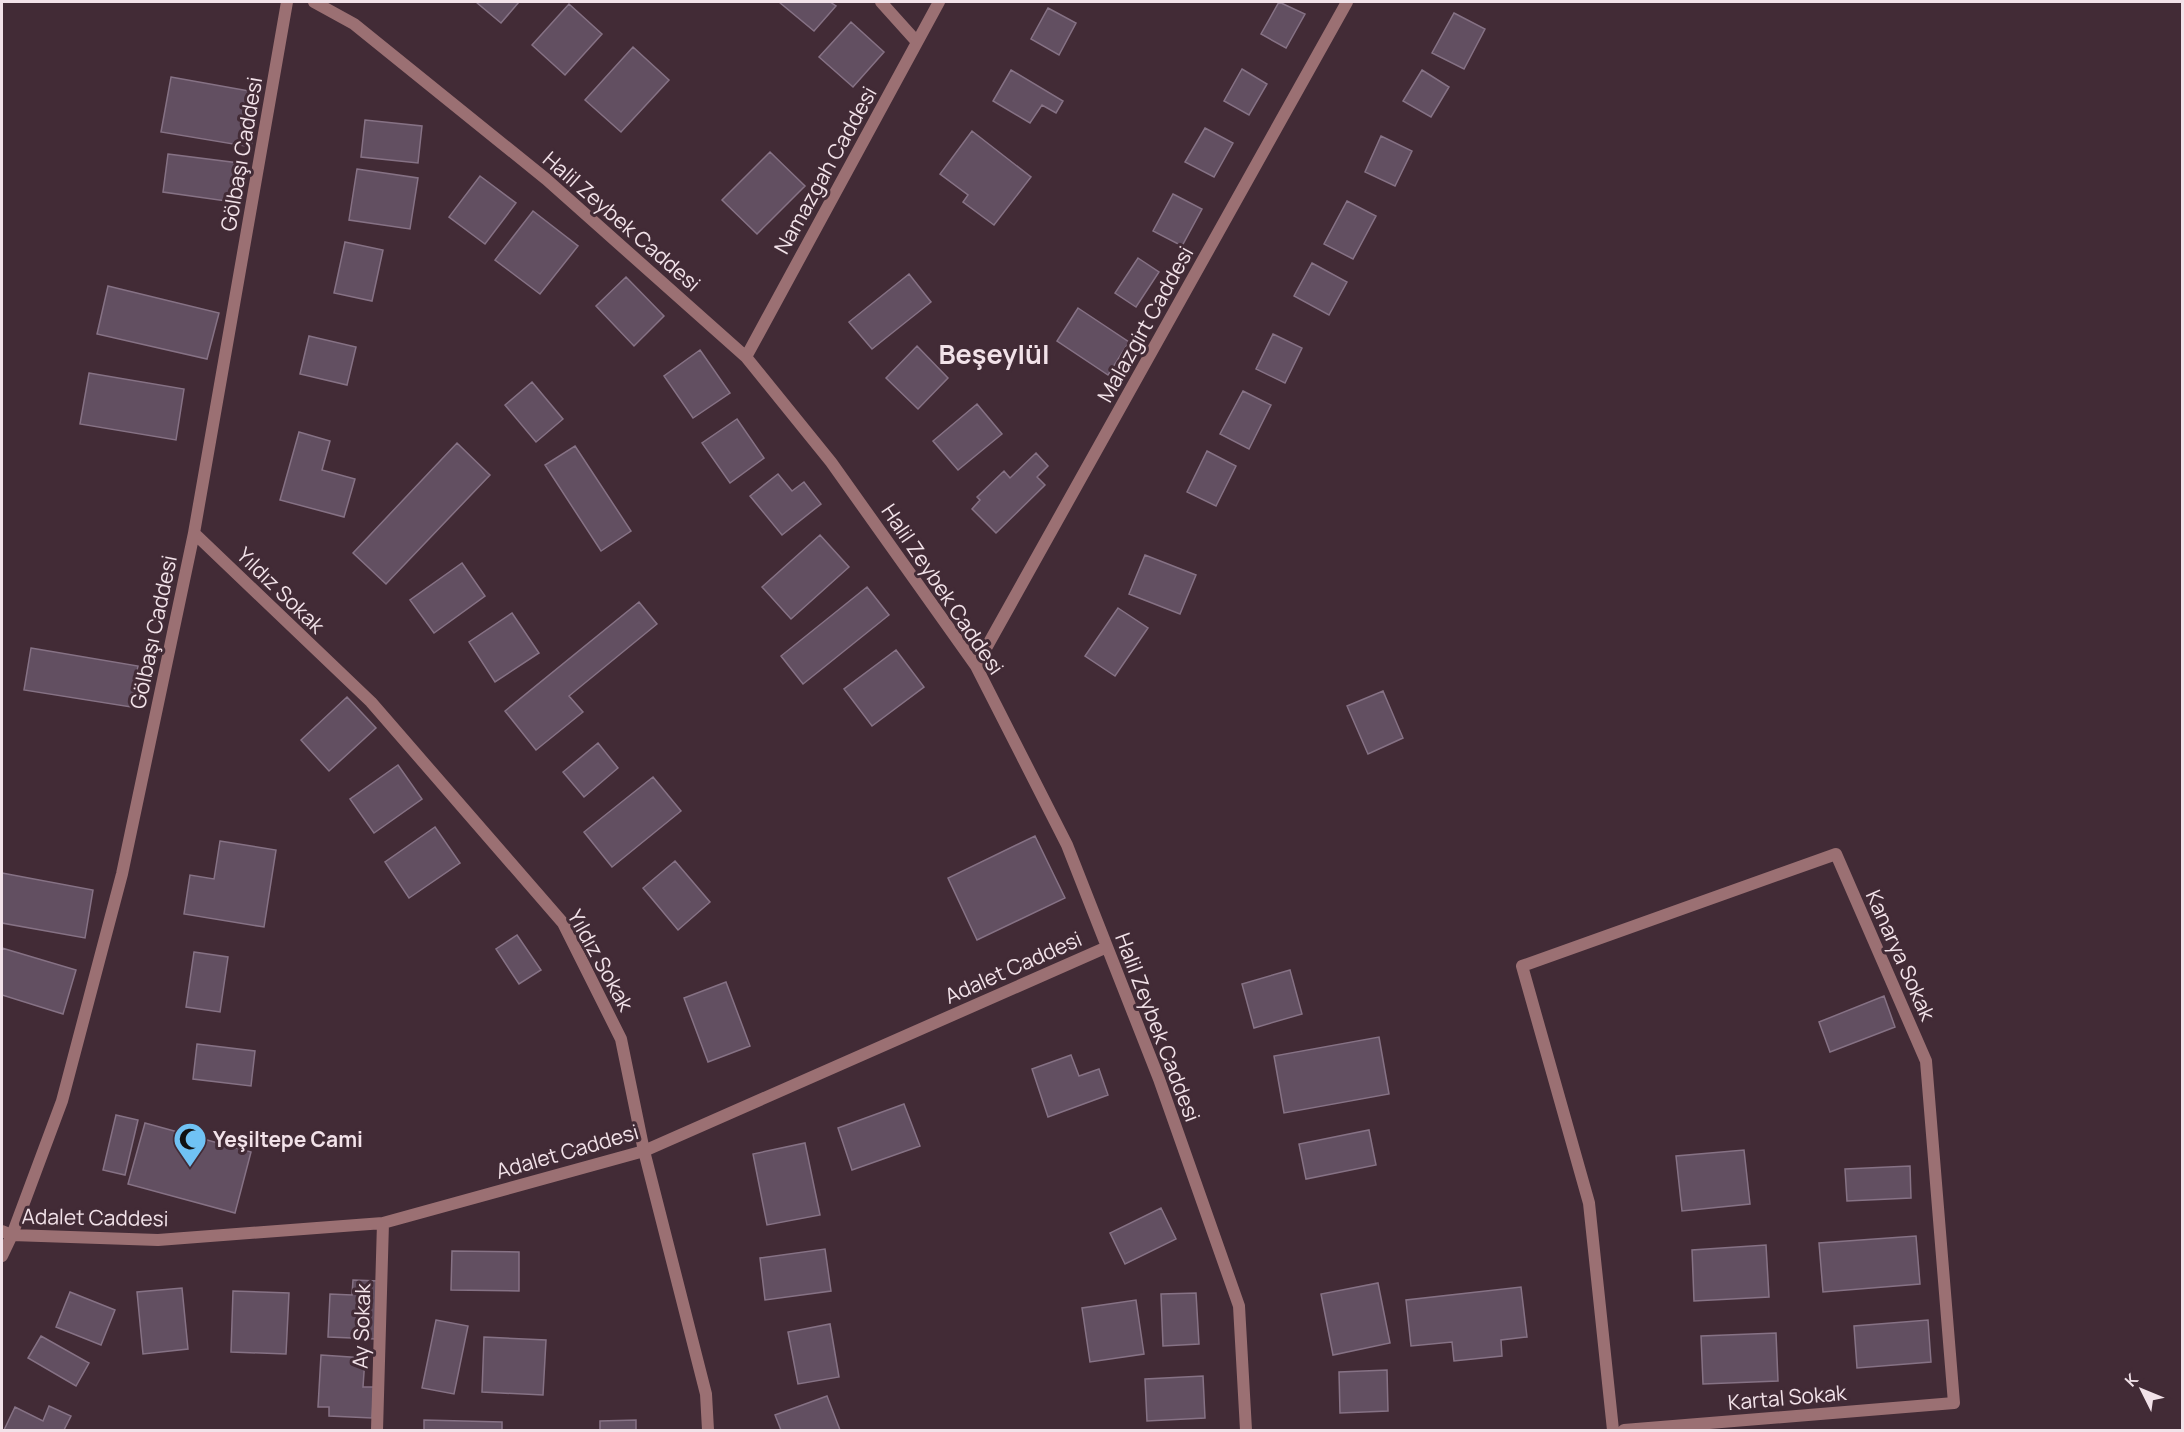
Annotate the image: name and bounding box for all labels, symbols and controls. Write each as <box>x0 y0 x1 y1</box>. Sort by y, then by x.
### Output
street label: Gölbaşı Caddesi <box>214 75 268 233</box>
street label: Namazgah Caddesi <box>767 81 883 259</box>
street label: Halil Zeybek Caddesi <box>537 145 707 297</box>
street label: Malazgirt Caddesi <box>1091 241 1199 407</box>
district label: Beşeylül <box>938 335 1050 372</box>
street label: Halil Zeybek Caddesi <box>875 498 1011 680</box>
street label: Yıldız Sokak <box>231 541 331 639</box>
street label: Gölbaşı Caddesi <box>123 553 183 711</box>
street label: Kanarya Sokak <box>1860 885 1943 1025</box>
street label: Yıldız Sokak <box>562 904 641 1016</box>
street label: Adalet Caddesi <box>940 924 1086 1010</box>
street label: Halil Zeybek Caddesi <box>1109 929 1207 1125</box>
street label: Adalet Caddesi <box>492 1117 642 1185</box>
mosque icon: Yeşiltepe Cami <box>172 1121 208 1168</box>
place label: Yeşiltepe Cami <box>213 1125 363 1153</box>
street label: Adalet Caddesi <box>21 1202 169 1232</box>
street label: Ay Sokak <box>346 1282 377 1369</box>
north arrow <box>2112 1360 2172 1420</box>
text: K <box>2119 1368 2143 1391</box>
street label: Kartal Sokak <box>1727 1378 1848 1416</box>

